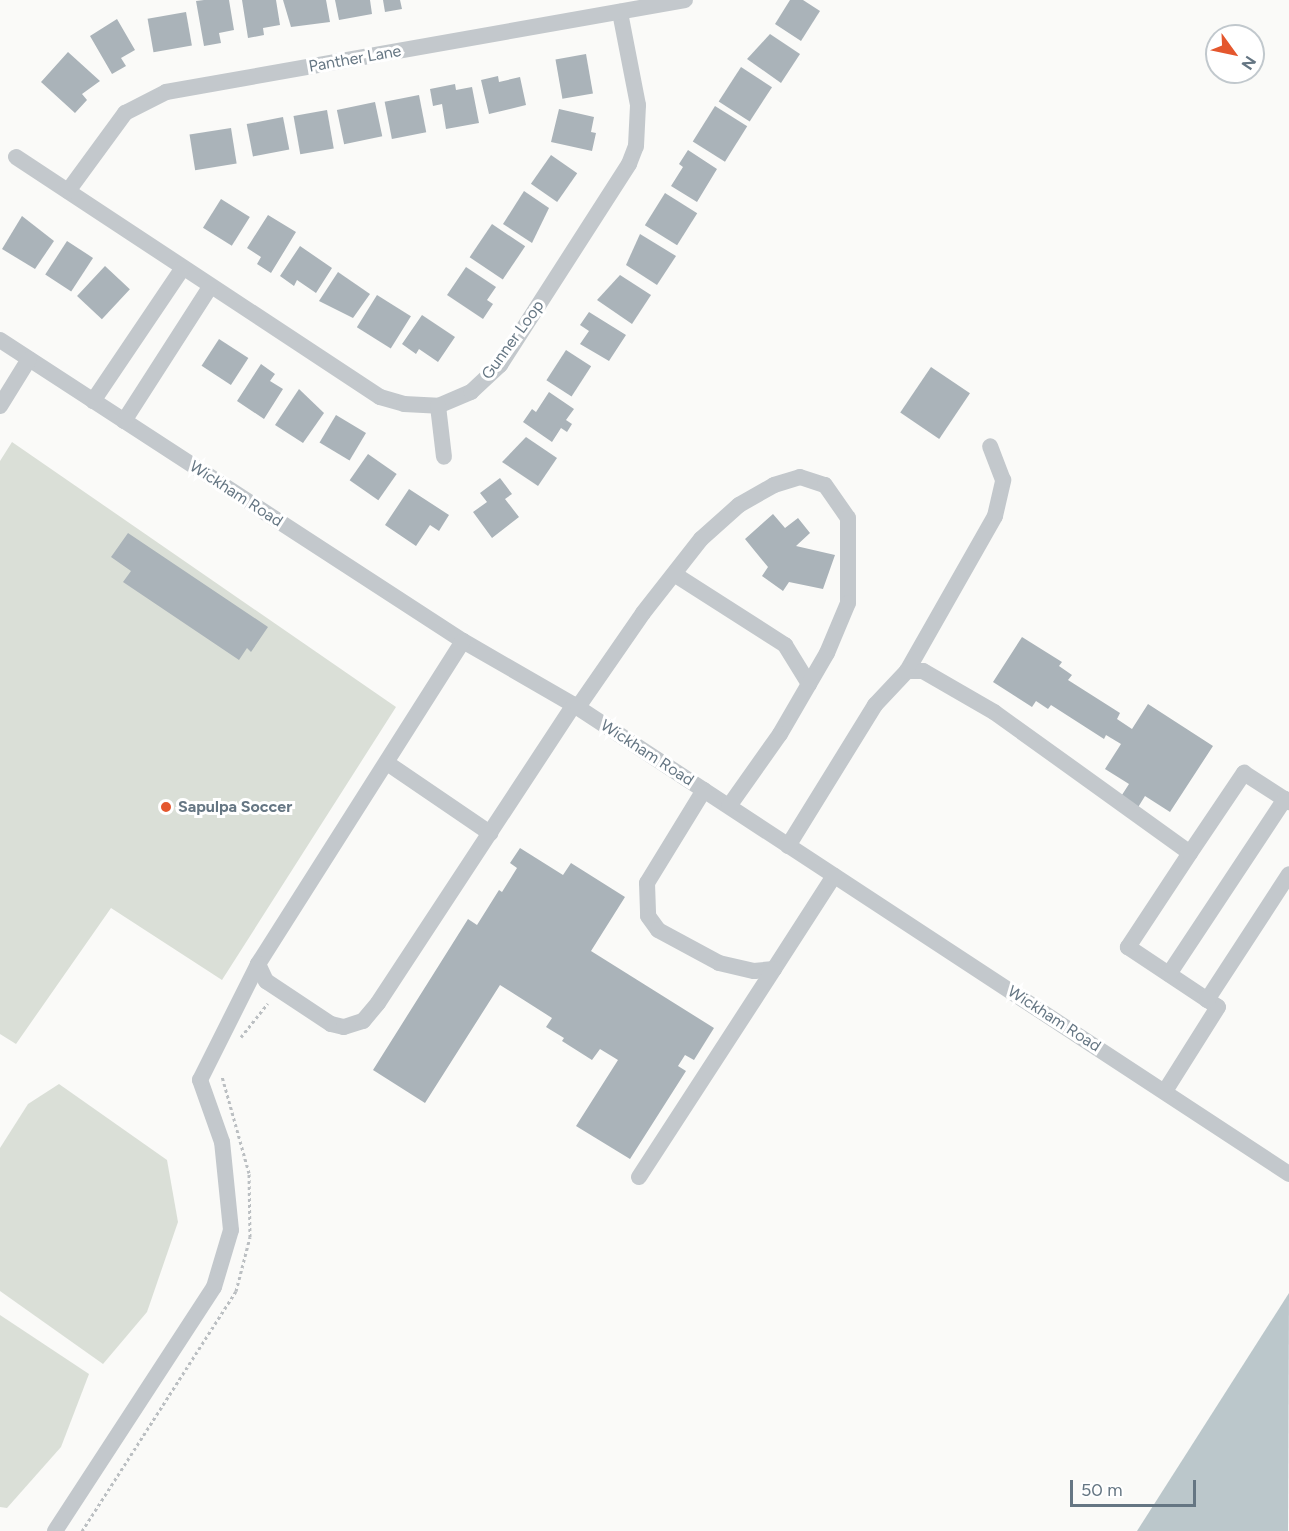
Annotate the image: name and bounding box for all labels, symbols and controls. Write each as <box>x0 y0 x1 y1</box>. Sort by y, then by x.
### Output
north arrow <box>1205 24 1265 84</box>
street label: Panther Lane <box>307 41 403 77</box>
text: N <box>1238 53 1260 73</box>
street label: Gunner Loop <box>478 297 548 383</box>
street label: Wickham Road <box>186 457 286 531</box>
street label: Wickham Road <box>597 716 697 790</box>
place label: Sapulpa Soccer <box>178 797 292 817</box>
marker: Sapulpa Soccer <box>159 800 173 814</box>
street label: Wickham Road <box>1004 982 1104 1056</box>
scale bar <box>1073 1468 1199 1506</box>
text: 50 m <box>1081 1479 1123 1501</box>

